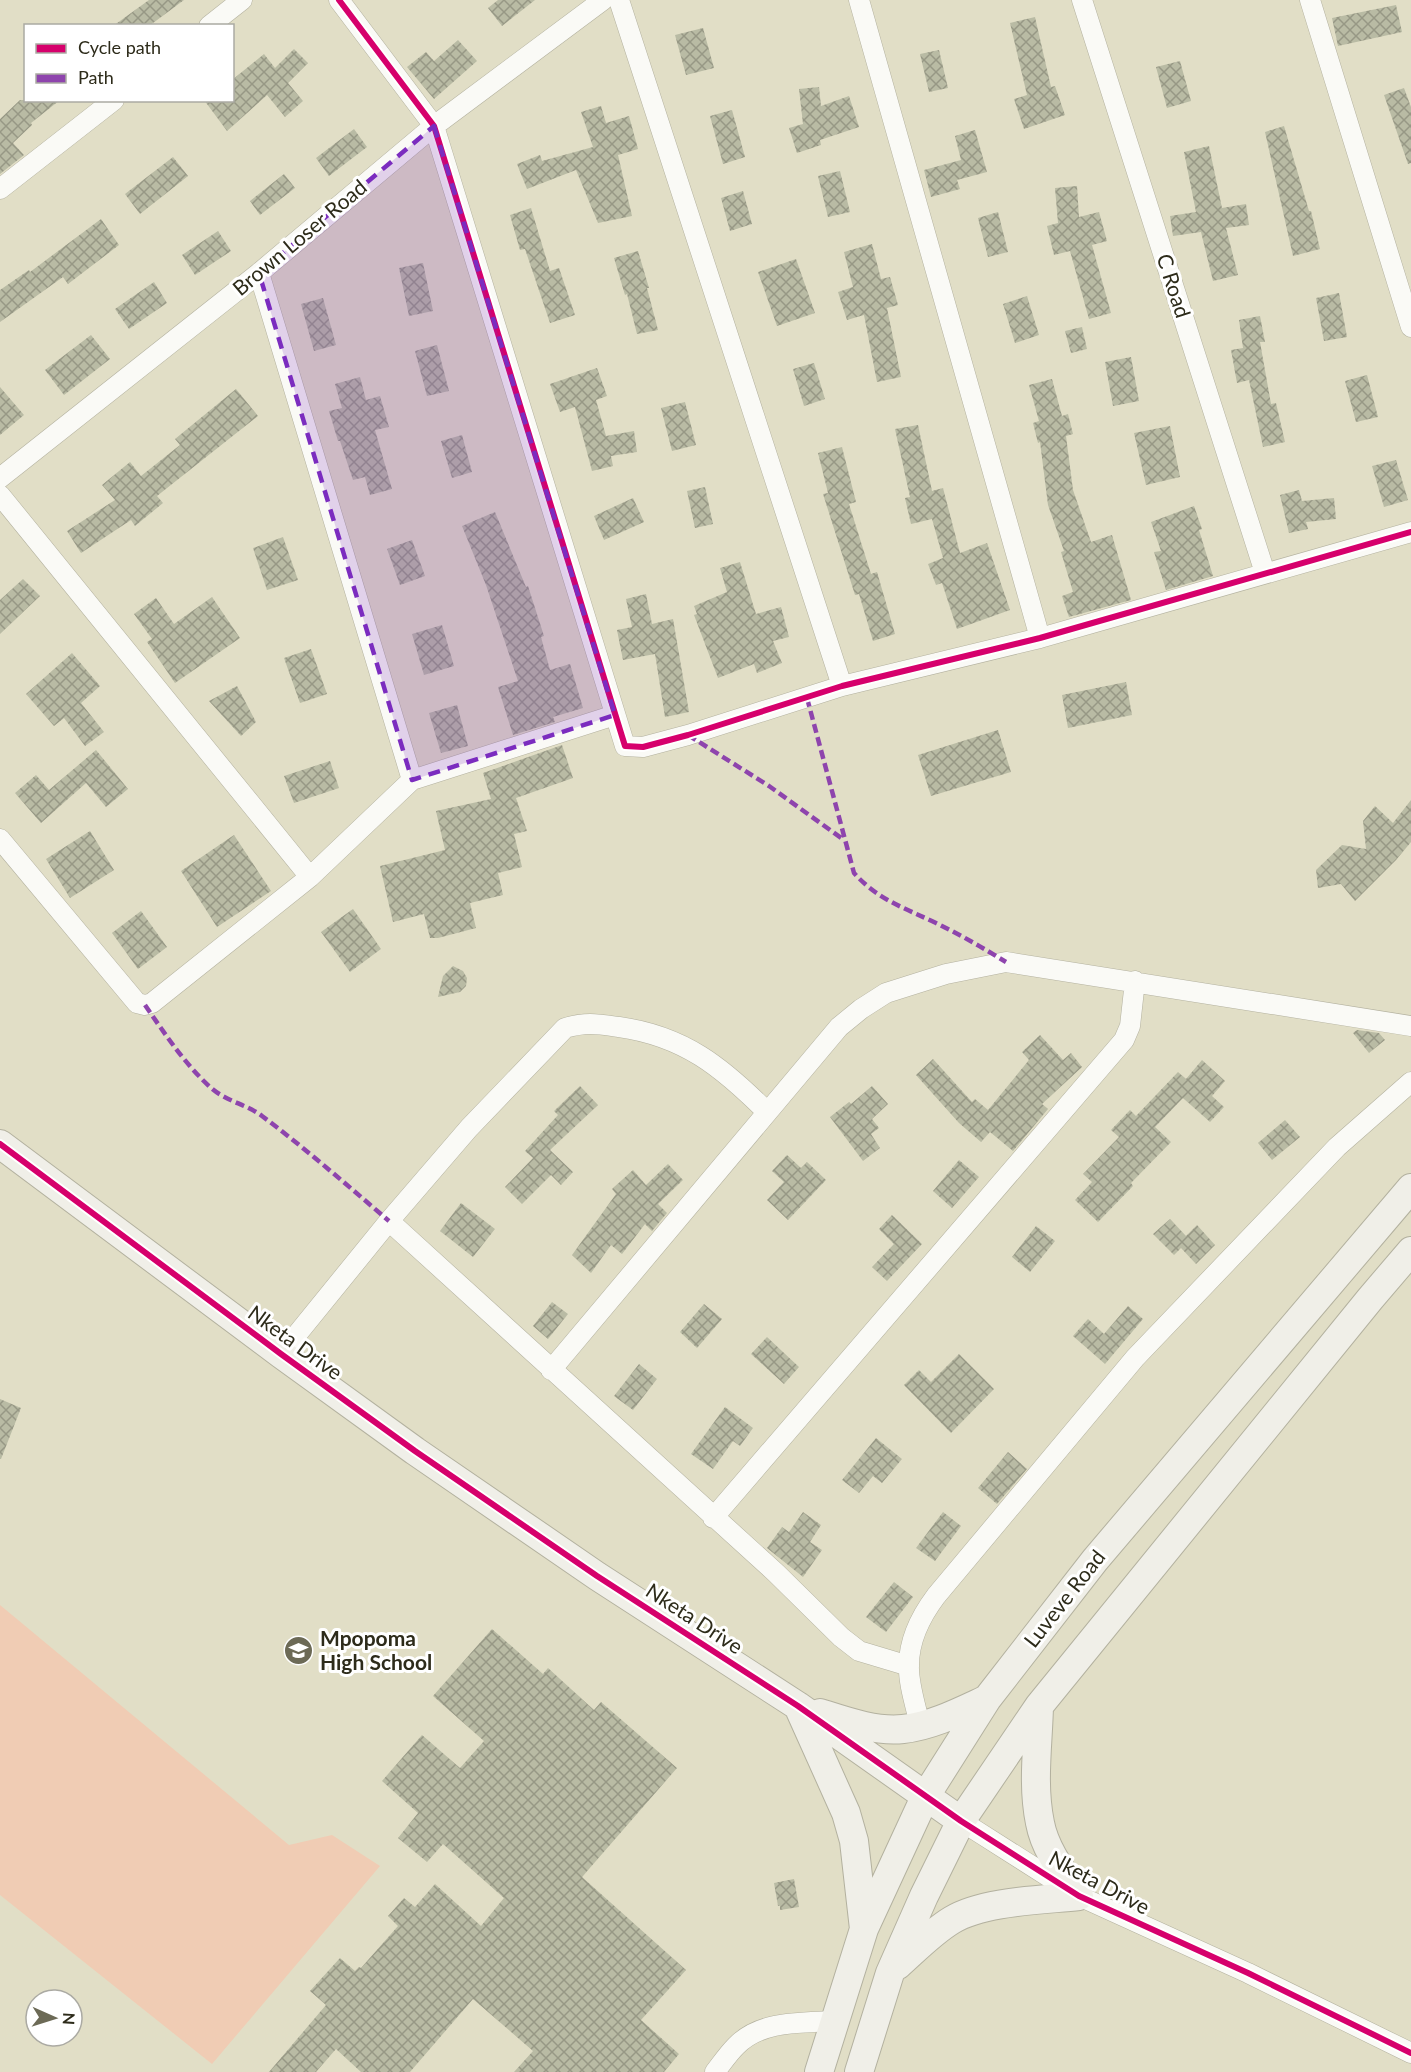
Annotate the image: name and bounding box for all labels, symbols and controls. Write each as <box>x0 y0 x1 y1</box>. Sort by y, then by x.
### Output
legend <box>24 24 234 102</box>
text: Cycle path <box>78 36 161 58</box>
text: Path <box>78 66 114 88</box>
street label: Brown Loser Road <box>227 174 371 300</box>
street label: C Road <box>1152 250 1197 321</box>
street label: Nketa Drive <box>244 1299 348 1384</box>
street label: Luveve Road <box>1018 1544 1110 1652</box>
street label: Nketa Drive <box>642 1577 748 1658</box>
place label: Mpopoma High School <box>320 1625 432 1674</box>
school or university icon: Mpopoma High School <box>283 1635 315 1667</box>
street label: Nketa Drive <box>1045 1845 1154 1919</box>
north arrow <box>24 1988 84 2048</box>
text: N <box>60 2012 79 2025</box>

